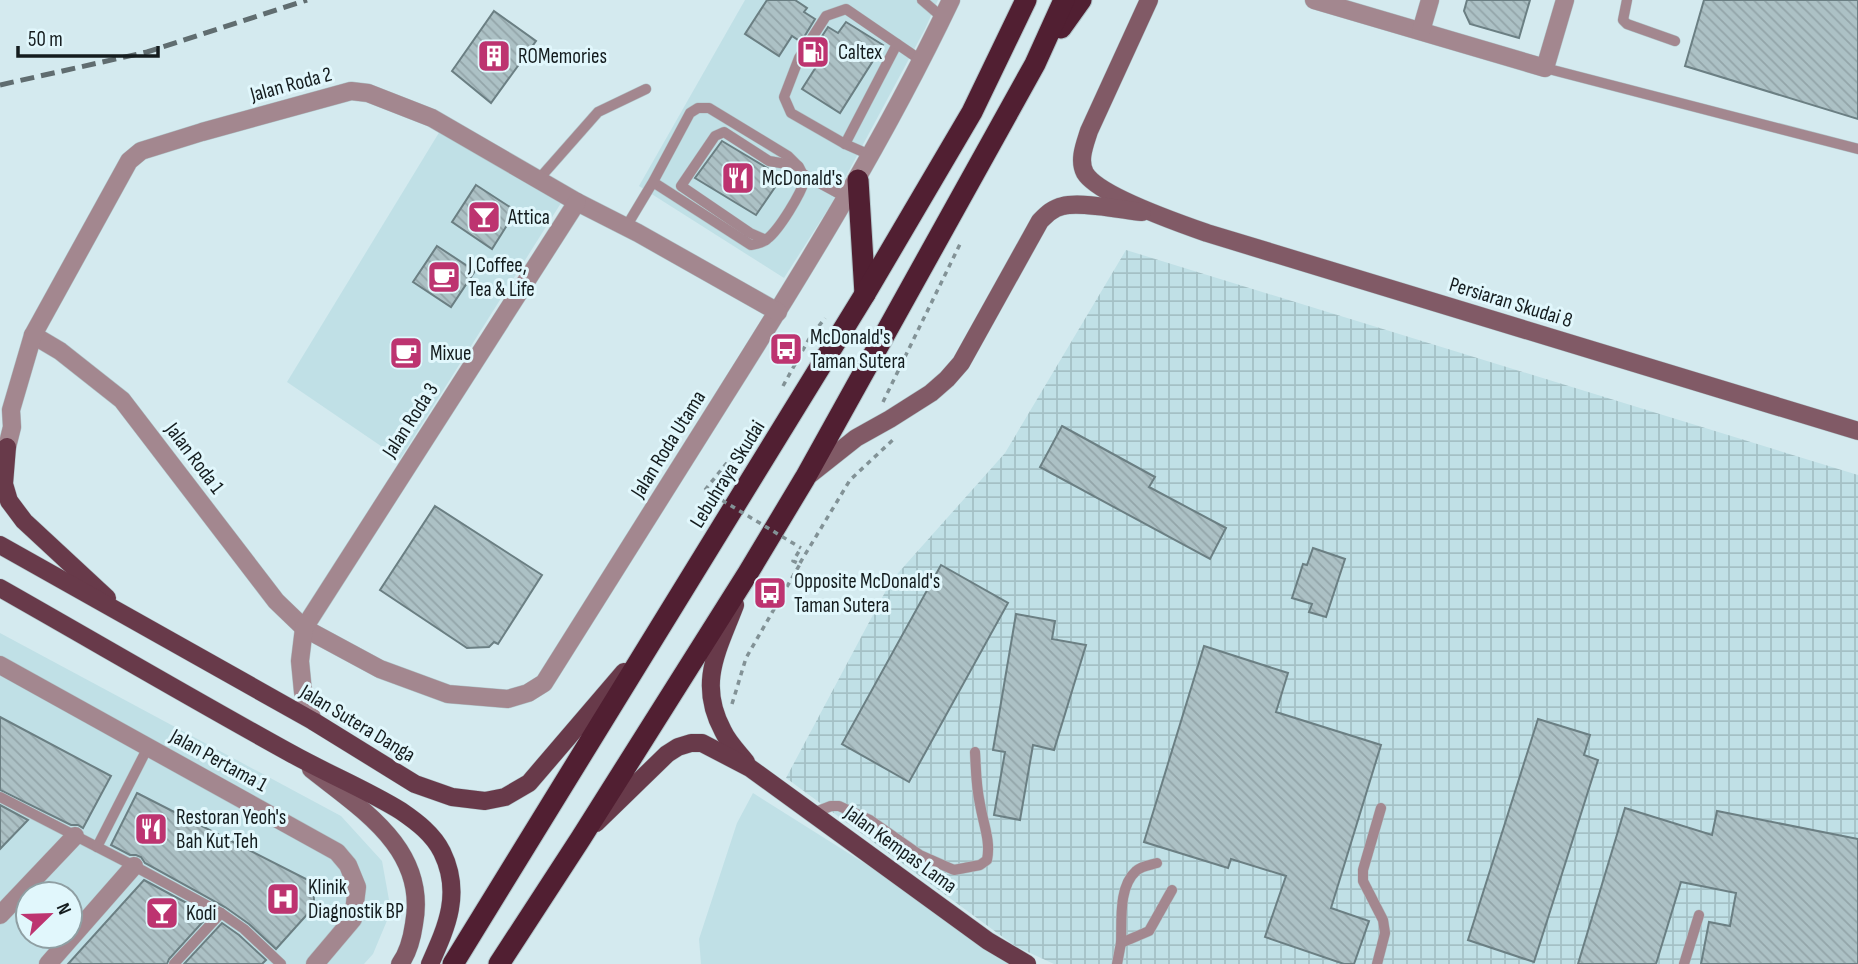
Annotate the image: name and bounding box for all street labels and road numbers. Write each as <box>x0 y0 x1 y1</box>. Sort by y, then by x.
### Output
street label: Jalan Roda 2 <box>246 62 335 108</box>
street label: Persiaran Skudai 8 <box>1446 272 1576 333</box>
street label: Jalan Roda 3 <box>377 378 444 463</box>
street label: Jalan Roda Utama <box>625 386 711 503</box>
street label: Lebuhraya Skudai <box>685 416 770 533</box>
street label: Jalan Roda 1 <box>159 417 230 499</box>
street label: Jalan Sutera Danga <box>295 679 420 768</box>
street label: Jalan Pertama 1 <box>165 723 272 798</box>
street label: Jalan Kempas Lama <box>839 800 962 899</box>

